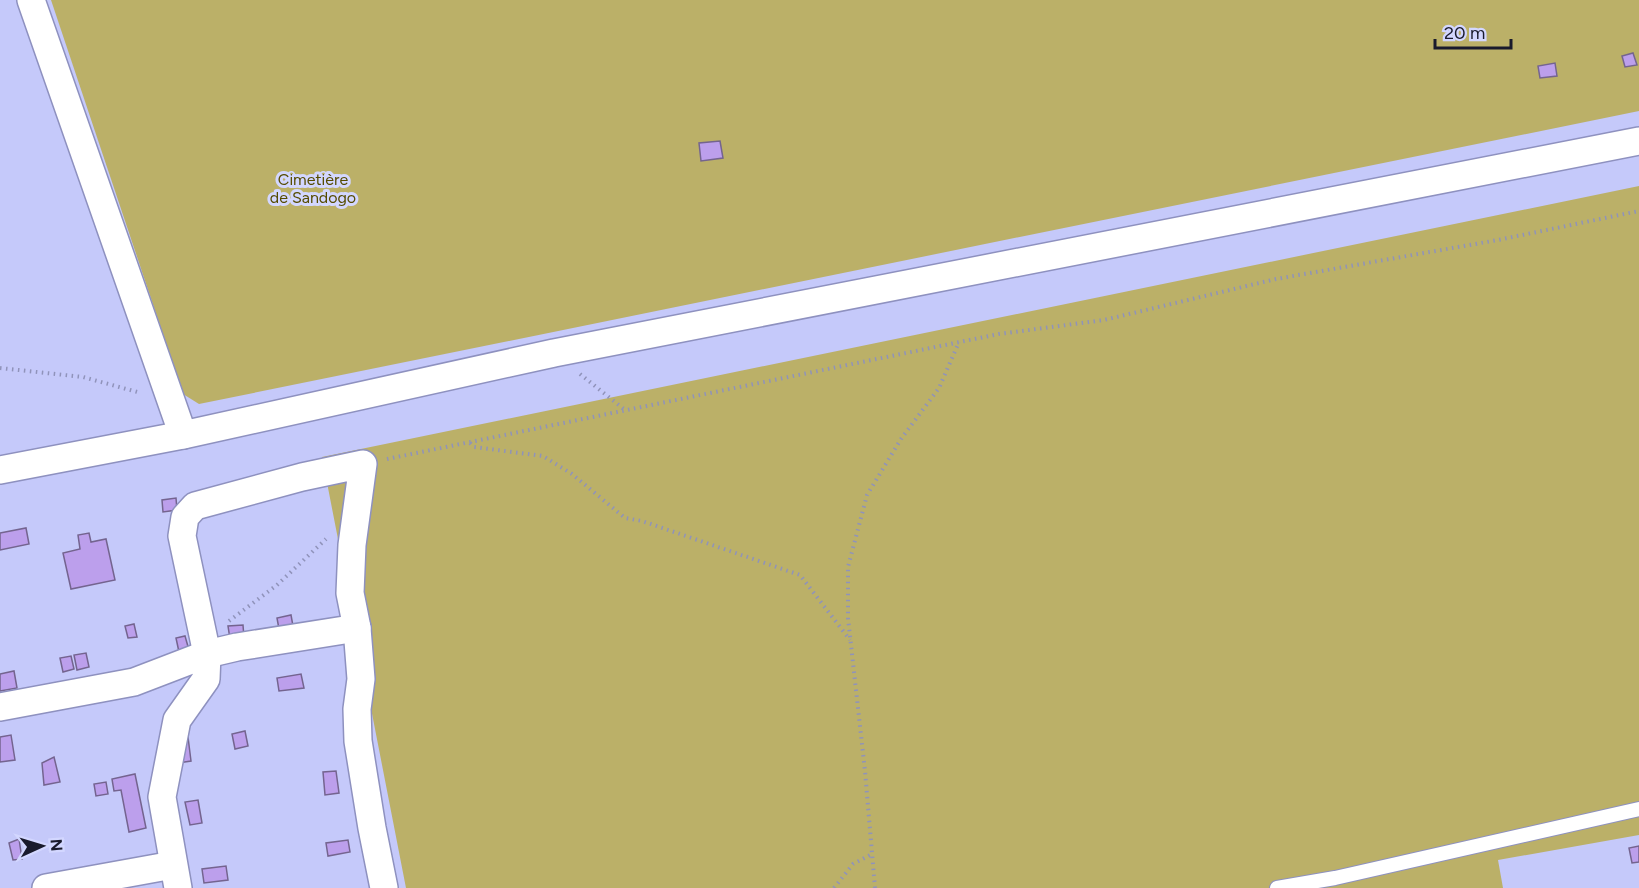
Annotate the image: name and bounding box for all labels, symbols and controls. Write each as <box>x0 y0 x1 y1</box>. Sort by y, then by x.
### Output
scale bar <box>1435 12 1512 50</box>
text: 20 m <box>1444 22 1485 44</box>
park label: Cimetière de Sandogo <box>270 170 356 207</box>
north arrow <box>12 816 72 876</box>
text: N <box>47 838 66 852</box>

